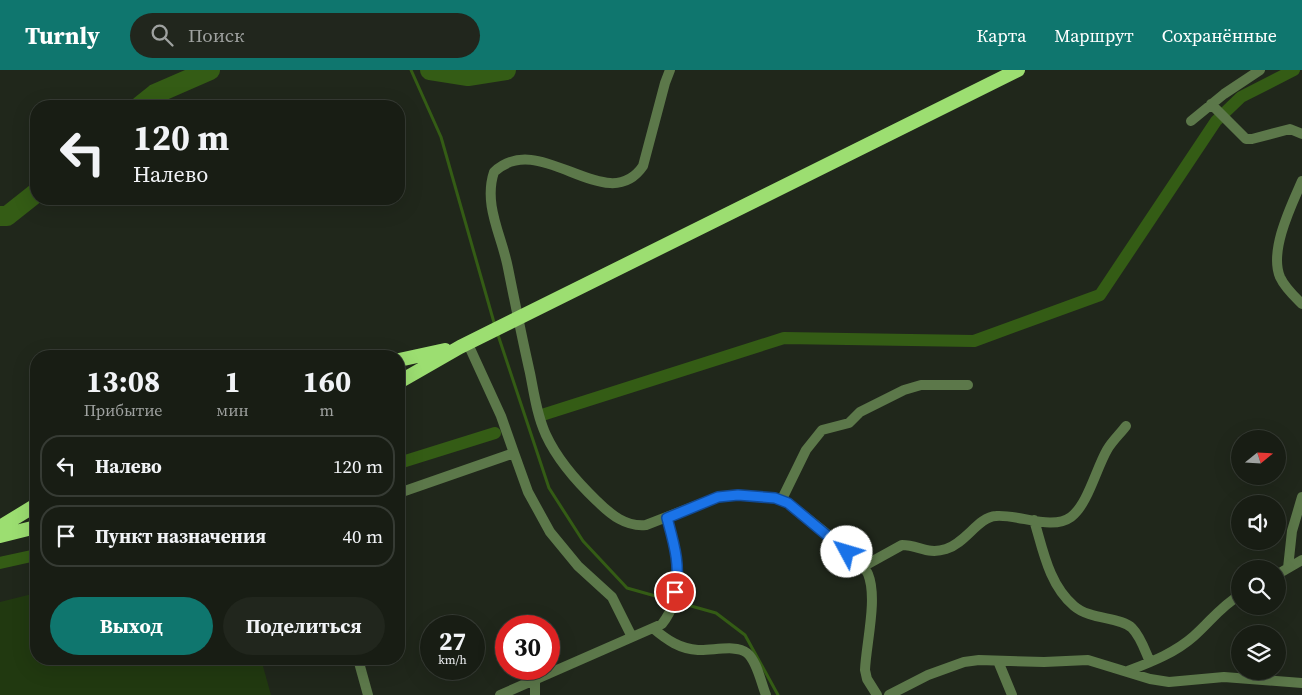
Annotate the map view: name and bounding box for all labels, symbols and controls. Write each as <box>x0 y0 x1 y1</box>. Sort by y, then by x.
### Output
search box <box>130 13 480 58</box>
text: Turnly <box>25 19 100 52</box>
icon: search <box>148 21 176 49</box>
text: Поиск <box>188 22 245 48</box>
text: Карта <box>977 23 1026 48</box>
text: Маршрут <box>1054 23 1134 48</box>
text: Сохранённые <box>1162 23 1277 48</box>
text: 120 m <box>133 114 229 162</box>
icon: left <box>50 120 115 185</box>
text: Налево <box>133 159 208 189</box>
text: 13:08 <box>86 361 160 402</box>
text: 1 <box>224 361 241 402</box>
text: 160 <box>302 361 351 402</box>
text: Прибытие <box>84 399 163 421</box>
text: мин <box>216 399 249 421</box>
text: m <box>320 399 334 421</box>
north arrow <box>1231 430 1286 485</box>
map controls <box>1231 430 1286 680</box>
icon: left <box>52 452 80 480</box>
text: Налево <box>95 453 162 479</box>
text: 120 m <box>333 453 383 479</box>
button: sound <box>1231 495 1286 550</box>
icon: arrive <box>52 522 80 550</box>
text: Пункт назначения <box>95 523 266 549</box>
text: 40 m <box>342 523 383 549</box>
position arrow <box>820 525 872 577</box>
button: search <box>1231 560 1286 615</box>
pin <box>654 571 696 613</box>
icon: arrive <box>661 578 689 606</box>
button: Выход <box>50 597 213 655</box>
button: Поделиться <box>223 597 385 655</box>
speed limit sign: 30 <box>495 615 560 680</box>
text: 27 <box>439 624 466 658</box>
button: layers <box>1231 625 1286 680</box>
text: km/h <box>438 652 467 668</box>

